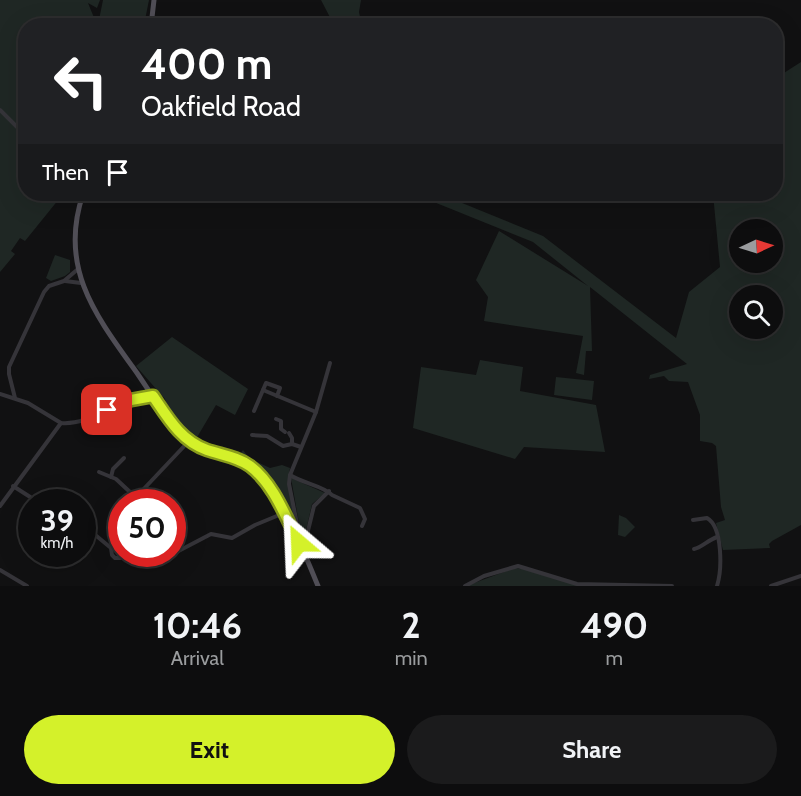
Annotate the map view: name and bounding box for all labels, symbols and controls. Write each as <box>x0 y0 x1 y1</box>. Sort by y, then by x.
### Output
text: 400 m <box>141 38 272 90</box>
icon: left <box>42 42 120 120</box>
text: Oakfield Road <box>141 90 301 123</box>
icon: arrive <box>101 156 134 189</box>
text: Then <box>42 159 89 186</box>
north arrow <box>729 219 783 273</box>
map controls <box>729 219 783 339</box>
button: search <box>729 285 783 339</box>
pin <box>81 384 132 435</box>
icon: arrive <box>90 393 123 426</box>
speed limit sign: 50 <box>108 489 186 567</box>
text: 39 <box>40 502 74 539</box>
position arrow <box>267 511 331 575</box>
text: km/h <box>41 534 73 552</box>
text: 10:46 <box>153 603 242 647</box>
text: 2 <box>402 603 421 647</box>
text: 490 <box>580 603 648 647</box>
text: Arrival <box>171 646 224 670</box>
text: min <box>395 646 428 670</box>
text: m <box>606 646 623 670</box>
button: Exit <box>24 715 395 784</box>
button: Share <box>407 715 777 784</box>

